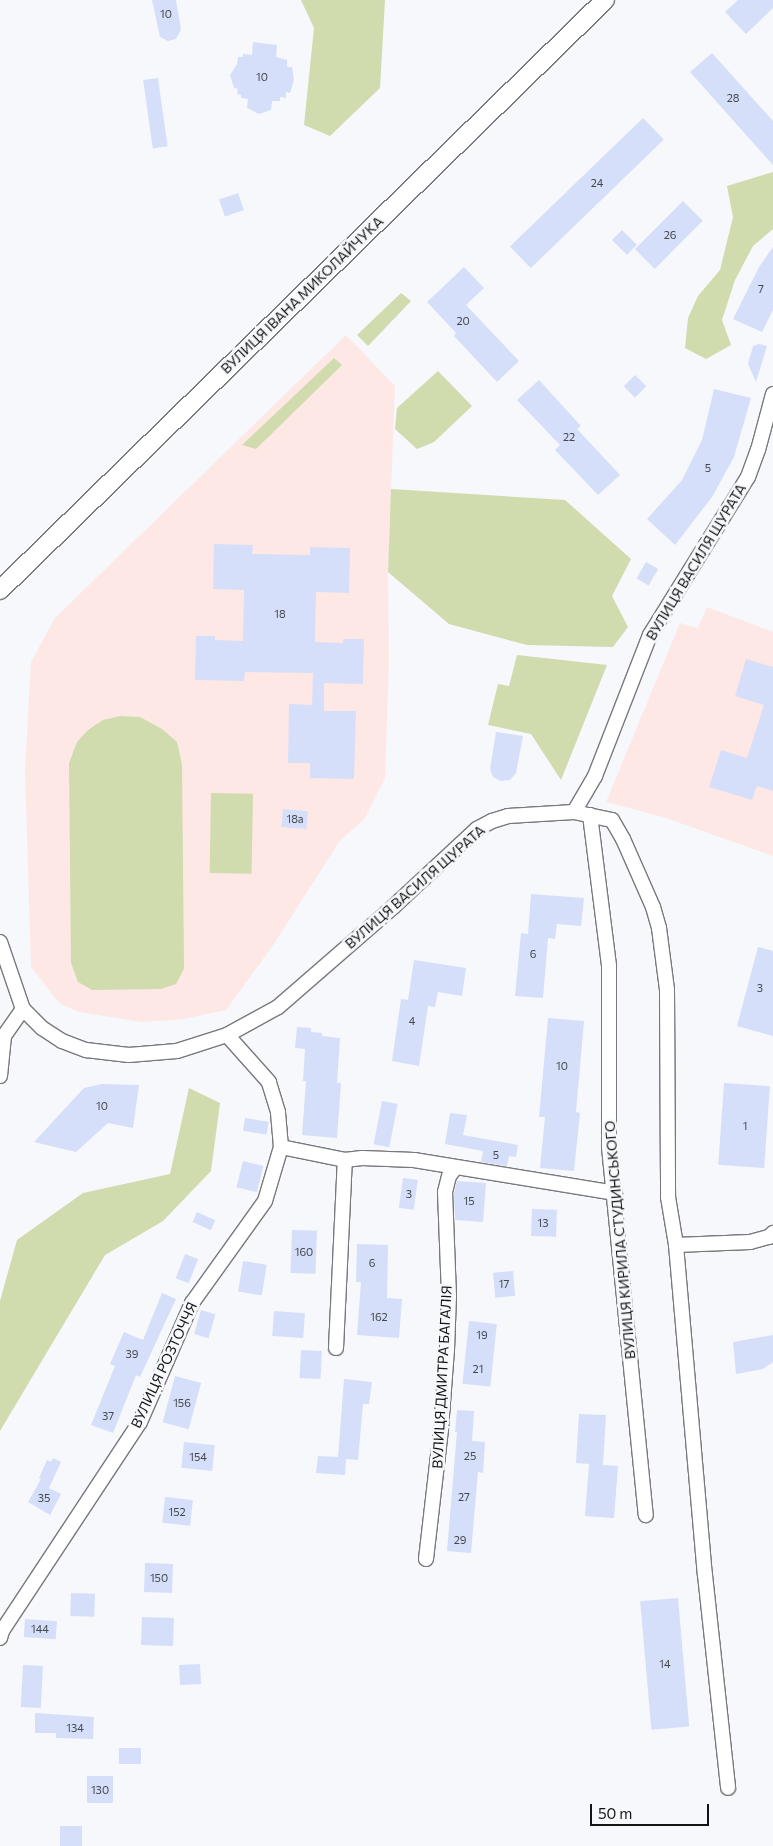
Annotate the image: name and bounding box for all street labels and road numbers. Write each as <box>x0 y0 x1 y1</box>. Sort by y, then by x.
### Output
street label: ВУЛИЦЯ ІВАНА МИКОЛАЙЧУКА <box>217 213 387 377</box>
street label: ВУЛИЦЯ ВАСИЛЯ ЩУРАТА <box>643 481 749 643</box>
street label: ВУЛИЦЯ ВАСИЛЯ ЩУРАТА <box>342 822 488 952</box>
street label: ВУЛИЦЯ КИРИЛА СТУДИНСЬКОГО <box>601 1120 639 1360</box>
street label: ВУЛИЦЯ ДМИТРА БАГАЛІЯ <box>429 1285 455 1469</box>
street label: ВУЛИЦЯ РОЗТОЧЧЯ <box>127 1299 201 1431</box>

